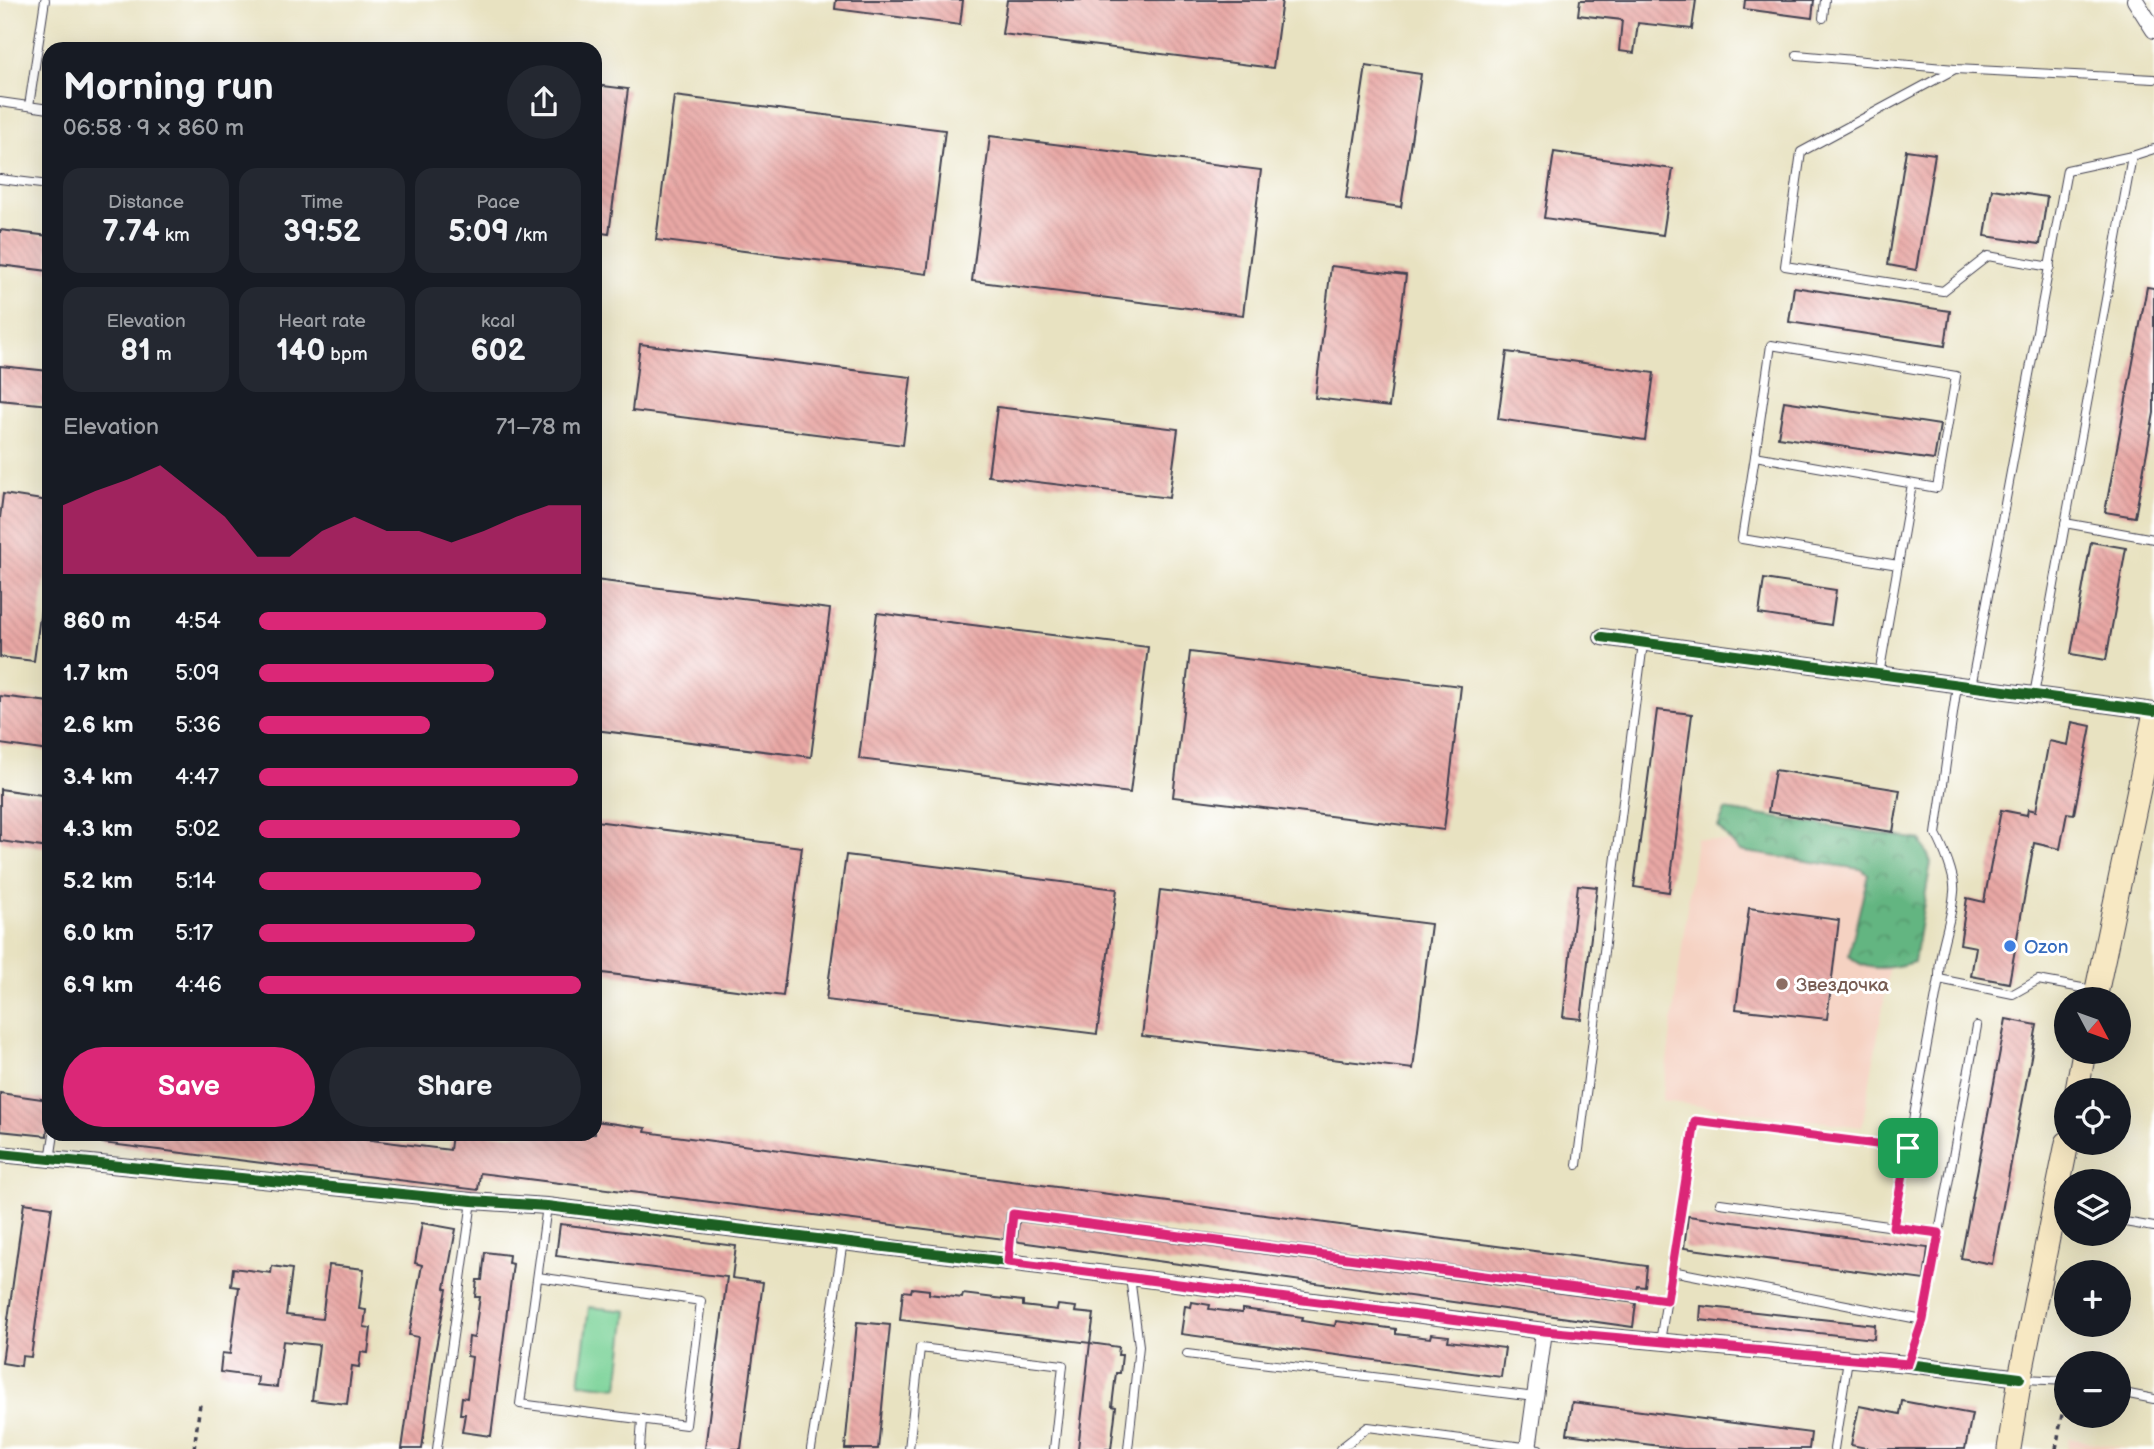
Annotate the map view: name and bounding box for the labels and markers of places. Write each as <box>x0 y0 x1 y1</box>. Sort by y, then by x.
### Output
place label: Ozon <box>2024 936 2069 959</box>
marker: Ozon <box>2002 938 2018 954</box>
place label: Звездочка <box>1796 974 1889 997</box>
marker: Звездочка <box>1774 976 1790 992</box>
pin <box>1878 1118 1938 1178</box>

